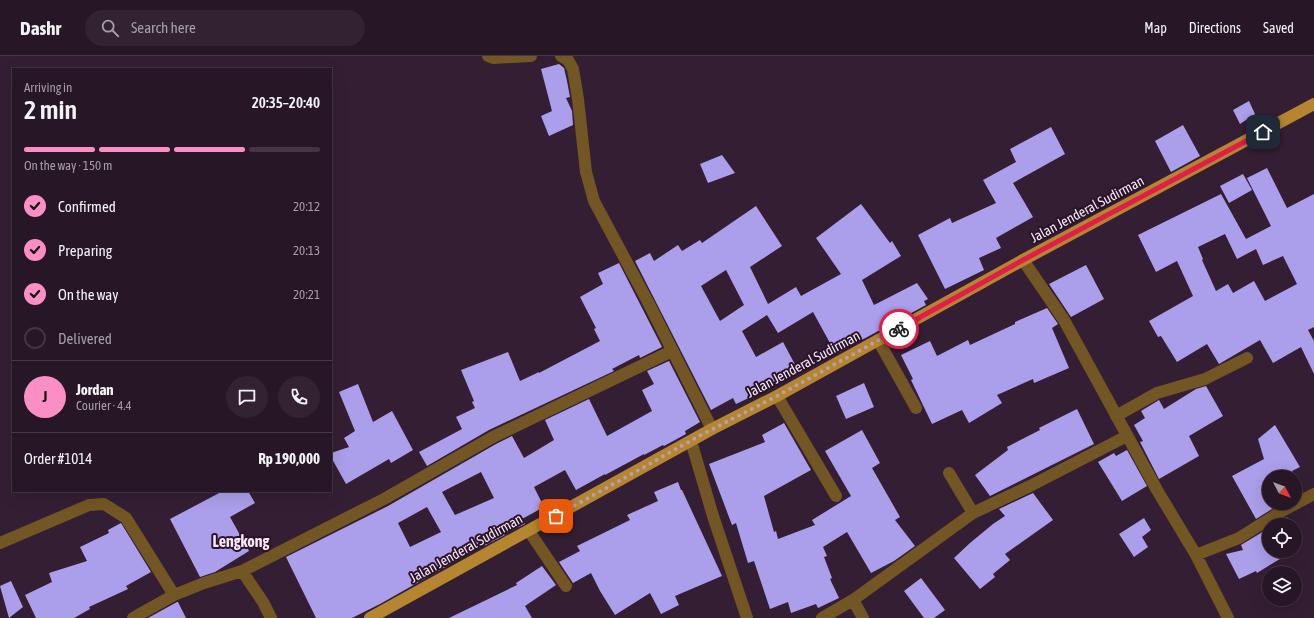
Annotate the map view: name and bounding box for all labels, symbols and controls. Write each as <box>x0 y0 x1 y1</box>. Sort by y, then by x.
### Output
search box <box>85 10 365 46</box>
text: Dashr <box>20 17 61 39</box>
icon: search <box>99 17 121 39</box>
text: Search here <box>131 19 196 36</box>
text: Map <box>1144 20 1167 36</box>
text: Directions <box>1189 20 1241 36</box>
text: Saved <box>1263 20 1294 36</box>
text: Arriving in <box>24 80 72 95</box>
text: 20:35–20:40 <box>252 94 320 111</box>
text: 2 min <box>24 95 77 125</box>
pin <box>1246 115 1280 149</box>
icon: home <box>1252 121 1274 143</box>
text: On the way · 150 m <box>24 158 112 173</box>
street label: Jalan Jenderal Sudirman <box>1027 172 1147 246</box>
icon: check <box>24 195 46 217</box>
text: Confirmed <box>58 198 116 215</box>
text: 20:12 <box>293 199 320 214</box>
icon: check <box>24 239 46 261</box>
text: Preparing <box>58 242 112 259</box>
text: 20:13 <box>293 243 320 258</box>
icon: check <box>24 283 46 305</box>
text: On the way <box>58 286 119 303</box>
text: 20:21 <box>293 287 320 302</box>
courier <box>879 309 919 349</box>
icon: bike <box>888 318 910 340</box>
street label: Jalan Jenderal Sudirman <box>743 327 863 401</box>
text: Delivered <box>58 330 112 347</box>
button: chat <box>226 376 268 418</box>
button: phone <box>278 376 320 418</box>
text: Jordan <box>76 381 114 398</box>
text: J <box>43 388 47 405</box>
text: Courier · 4.4 <box>76 398 132 413</box>
text: Order #1014 <box>24 450 92 467</box>
text: Rp 190,000 <box>258 450 320 467</box>
north arrow <box>1262 470 1302 510</box>
map controls <box>1262 470 1302 606</box>
pin <box>539 499 573 533</box>
icon: bag <box>545 505 567 527</box>
street label: Jalan Jenderal Sudirman <box>407 510 525 586</box>
button: locate <box>1262 518 1302 558</box>
district label: Lengkong <box>213 532 270 550</box>
button: layers <box>1262 566 1302 606</box>

